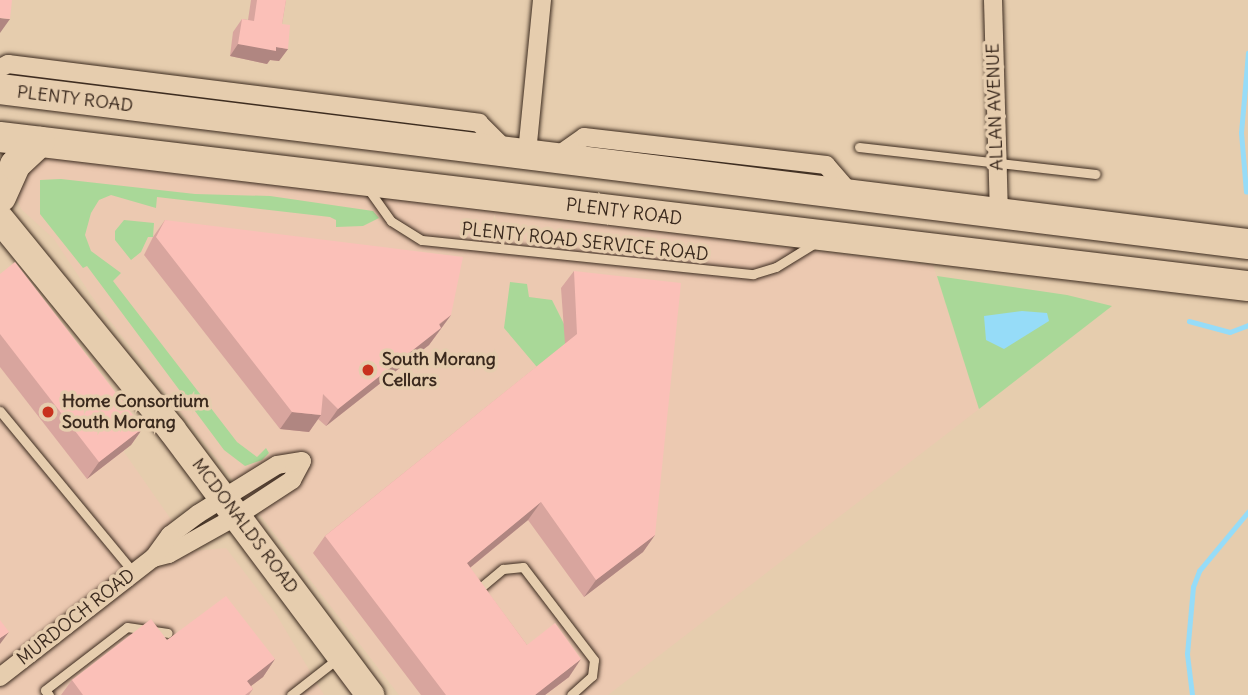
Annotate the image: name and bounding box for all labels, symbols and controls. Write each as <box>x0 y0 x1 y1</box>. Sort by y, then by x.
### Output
street label: ALLAN AVENUE <box>982 43 1008 171</box>
street label: PLENTY ROAD <box>16 81 134 117</box>
street label: PLENTY ROAD <box>565 194 683 230</box>
street label: PLENTY ROAD SERVICE ROAD <box>460 218 710 266</box>
place label: South Morang Cellars <box>382 349 496 392</box>
marker: South Morang Cellars <box>360 362 376 378</box>
place label: Home Consortium South Morang <box>62 391 209 434</box>
marker: Home Consortium South Morang <box>40 404 56 420</box>
street label: MCDONALDS ROAD <box>187 454 303 598</box>
street label: MURDOCH ROAD <box>13 564 139 670</box>

